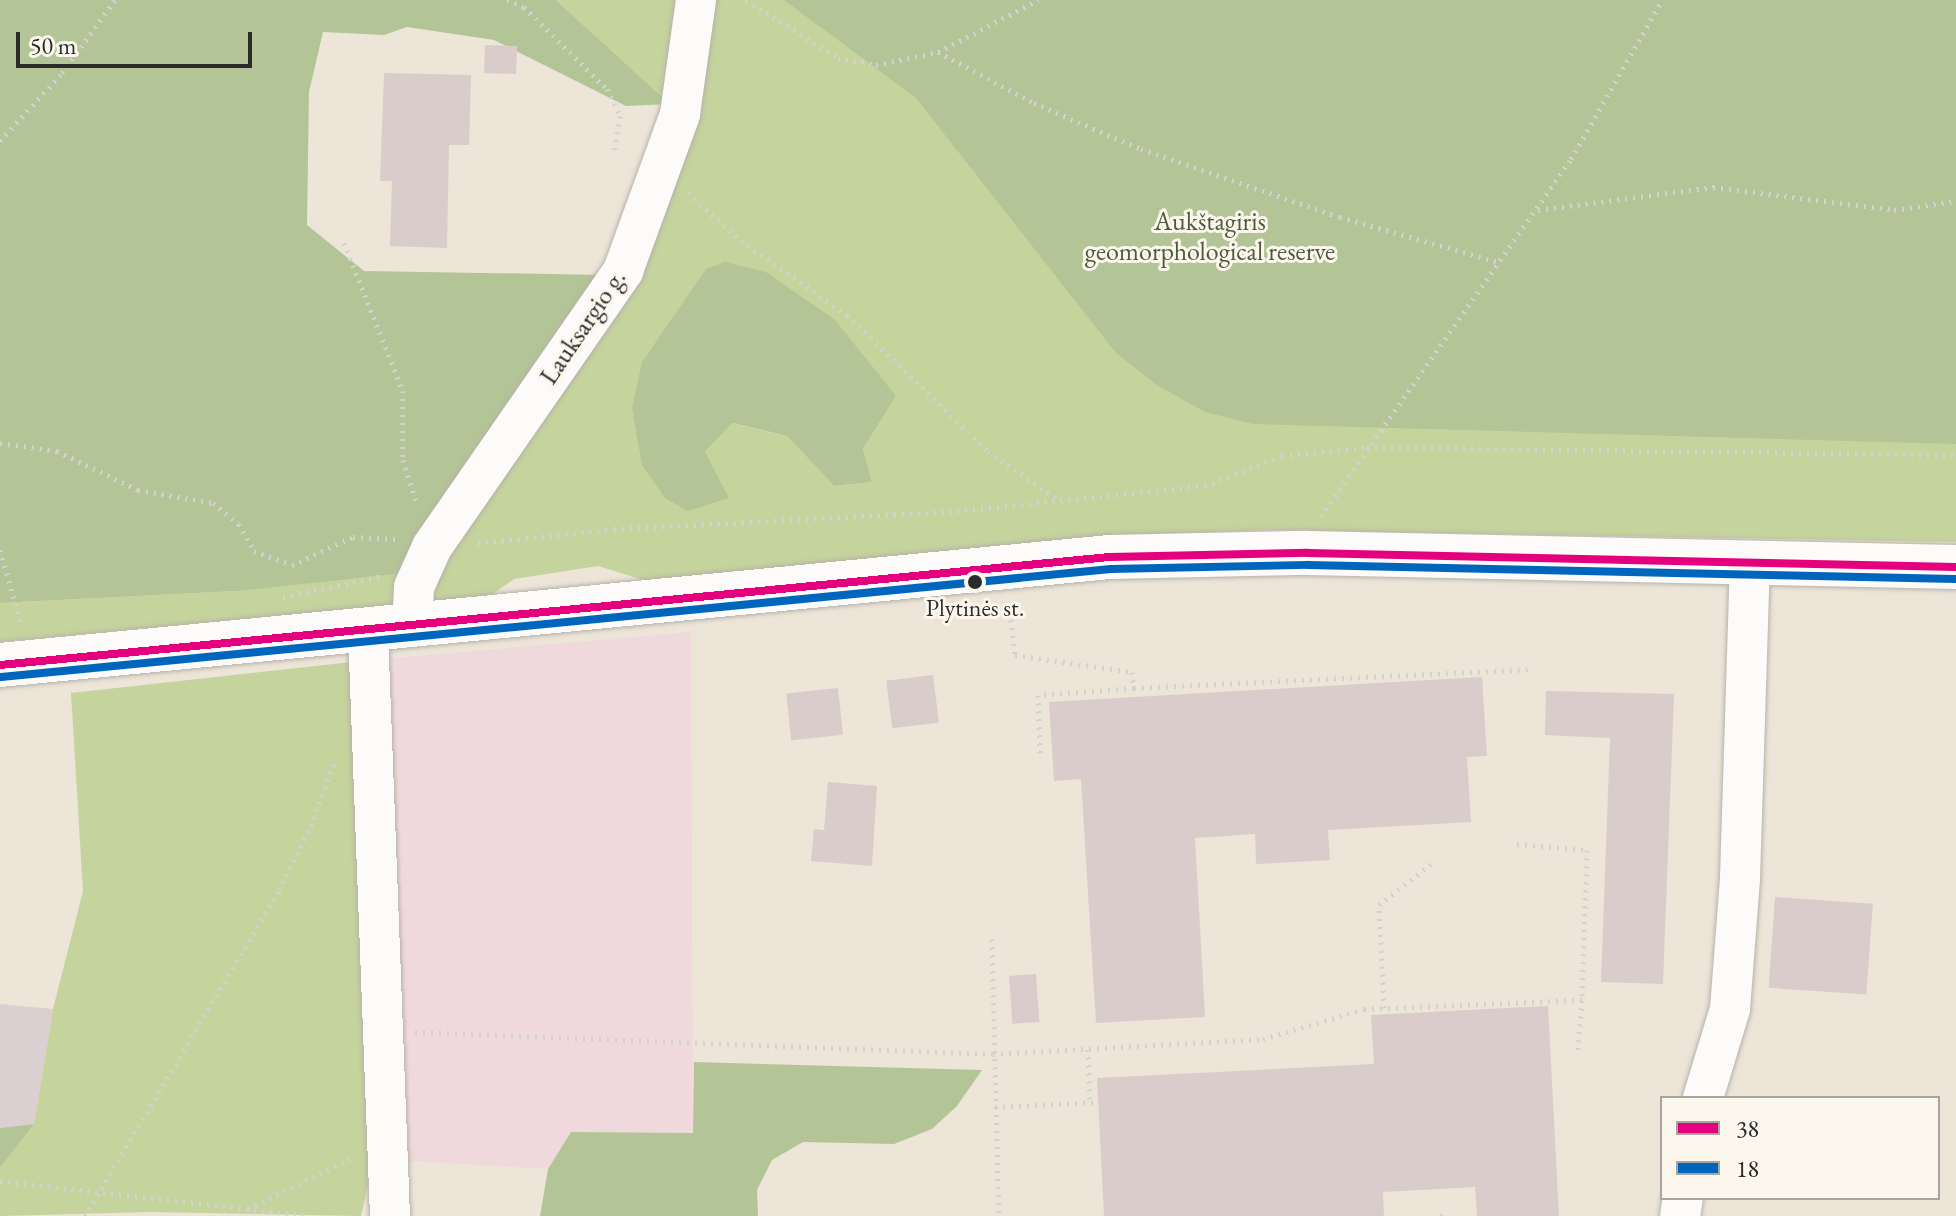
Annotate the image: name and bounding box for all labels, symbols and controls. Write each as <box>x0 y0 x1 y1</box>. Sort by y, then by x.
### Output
scale bar <box>20 16 256 66</box>
text: 50 m <box>30 30 77 61</box>
park label: Aukštagiris geomorphological reserve <box>1085 206 1335 268</box>
street label: Lauksargio g. <box>533 264 633 390</box>
marker: Plytinės st. <box>967 574 983 590</box>
place label: Plytinės st. <box>926 594 1024 622</box>
legend <box>1660 1096 1940 1200</box>
text: 38 <box>1736 1113 1759 1144</box>
text: 18 <box>1736 1153 1759 1184</box>

